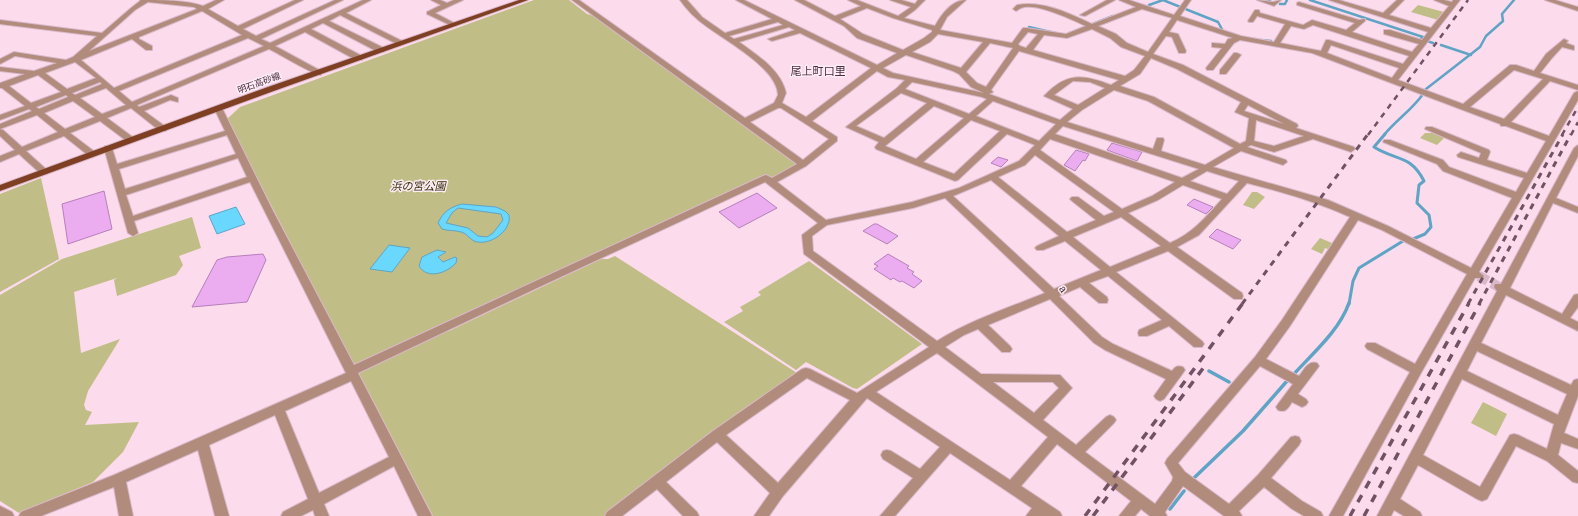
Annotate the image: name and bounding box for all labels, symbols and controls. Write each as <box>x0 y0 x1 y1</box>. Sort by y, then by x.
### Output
district label: 尾上町口里 <box>791 65 846 78</box>
street label: 明石高砂線 <box>236 70 283 95</box>
park label: 浜の宮公園 <box>391 180 447 193</box>
street label: a <box>1056 283 1070 295</box>

